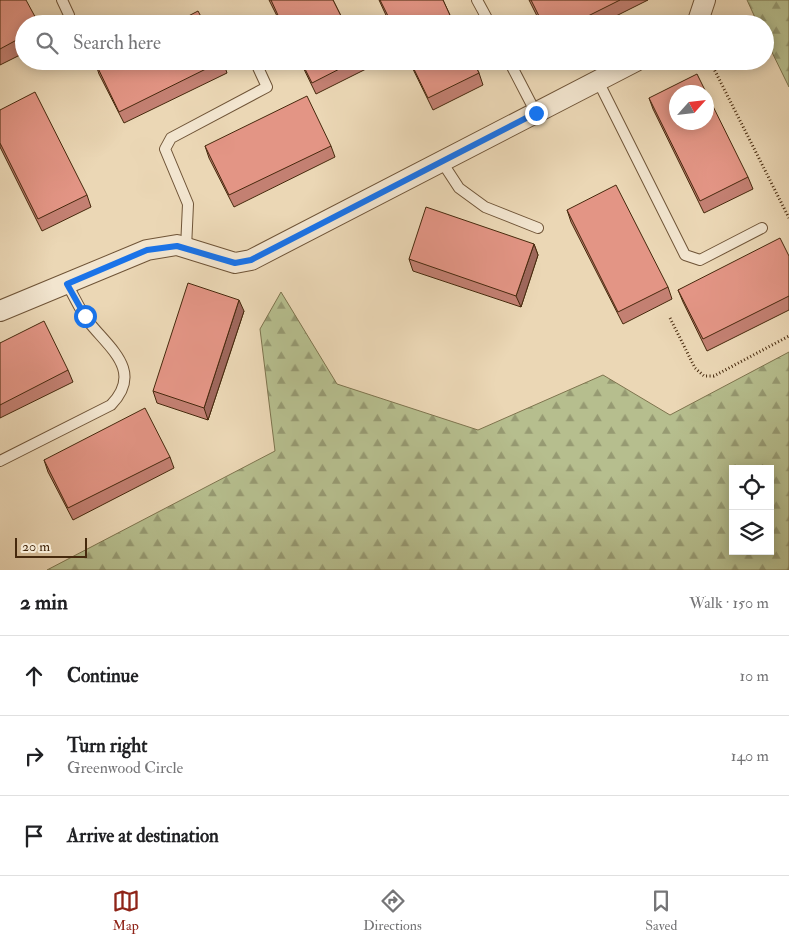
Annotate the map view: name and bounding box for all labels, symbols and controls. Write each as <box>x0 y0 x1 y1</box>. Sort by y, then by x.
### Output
search box <box>15 15 774 70</box>
icon: search <box>33 29 61 57</box>
text: Search here <box>73 31 161 55</box>
north arrow <box>669 85 714 130</box>
route end <box>525 102 548 125</box>
route start <box>74 305 97 328</box>
map controls <box>729 465 774 555</box>
button: locate <box>729 465 774 510</box>
button: layers <box>729 510 774 555</box>
scale bar <box>15 535 88 558</box>
text: 20 m <box>22 538 50 555</box>
text: 2 min <box>20 589 68 616</box>
text: Walk · 150 m <box>689 593 769 613</box>
icon: ahead <box>20 662 48 690</box>
text: Continue <box>67 664 138 688</box>
text: 10 m <box>739 666 769 686</box>
text: Turn right <box>67 734 147 758</box>
icon: right <box>20 742 48 770</box>
text: 140 m <box>731 746 769 766</box>
text: Greenwood Circle <box>67 758 183 778</box>
icon: arrive <box>20 822 48 850</box>
text: Arrive at destination <box>67 824 219 848</box>
tab: Map <box>112 887 140 934</box>
tab: Directions <box>363 887 422 934</box>
tab: Saved <box>645 887 677 934</box>

